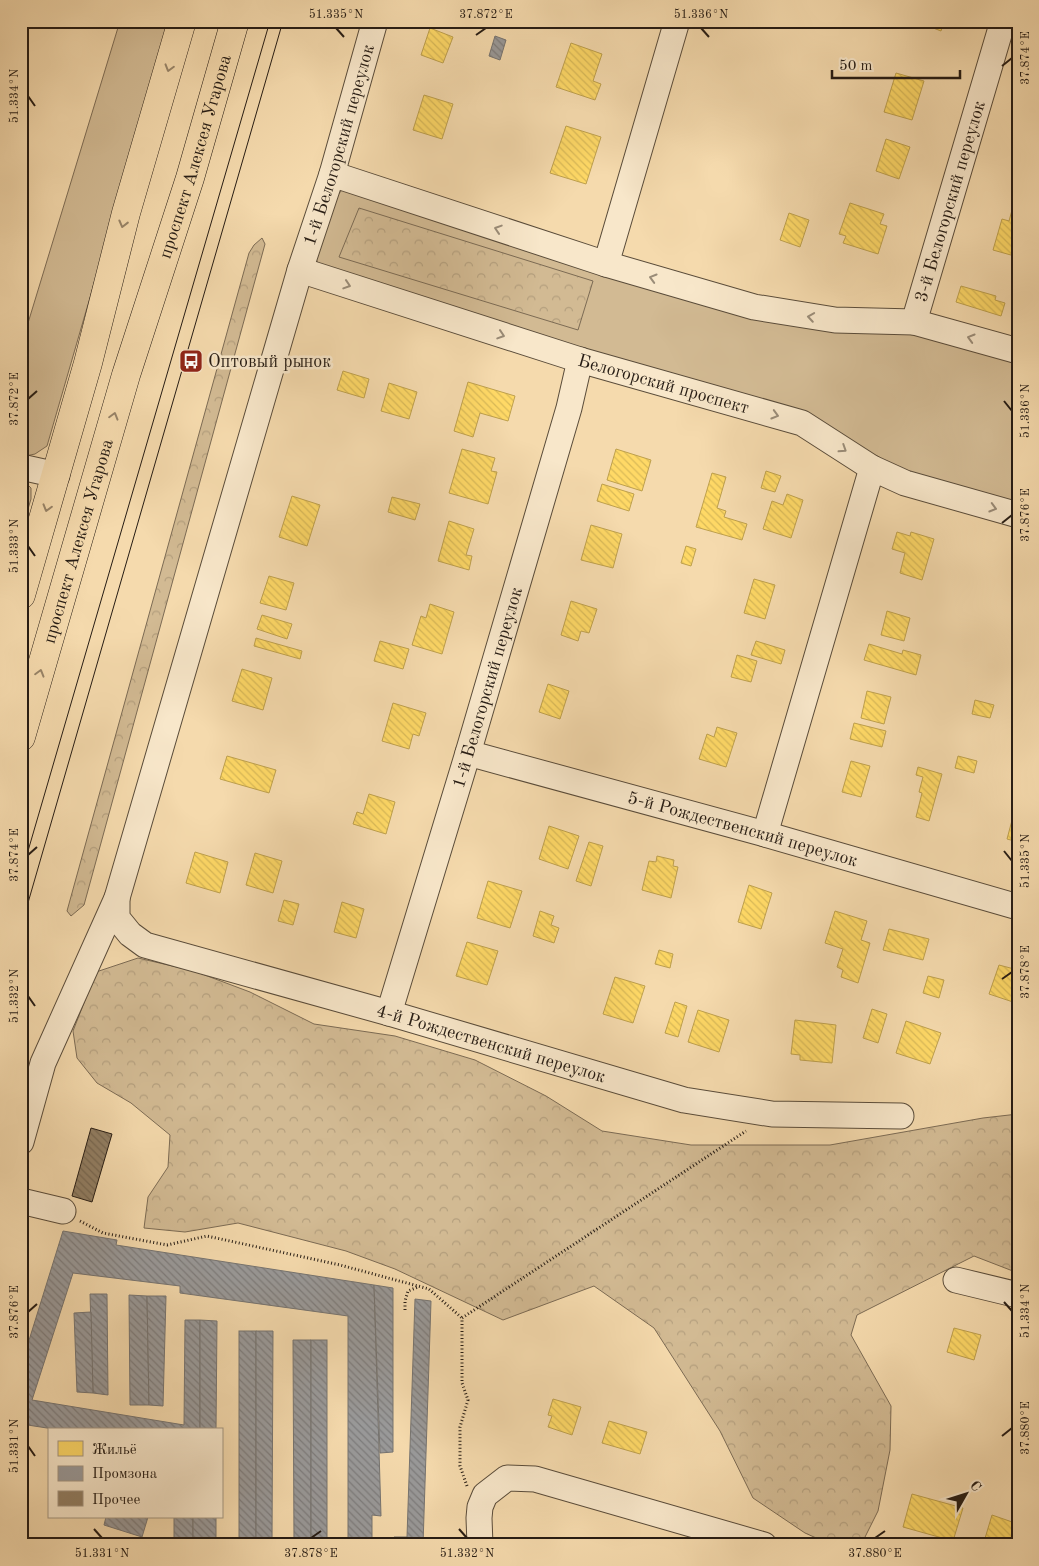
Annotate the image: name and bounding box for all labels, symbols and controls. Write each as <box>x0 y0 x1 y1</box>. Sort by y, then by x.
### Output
text: 51.335°N <box>309 8 363 21</box>
text: 51.336°N <box>674 8 728 21</box>
text: 37.872°E <box>459 9 513 21</box>
text: 37.874°E <box>1020 31 1032 85</box>
street label: 1-й Белогорский переулок <box>301 43 378 248</box>
scale bar <box>832 48 959 80</box>
street label: проспект Алексея Угарова <box>156 53 235 261</box>
text: 50 m <box>839 59 873 74</box>
one-way arrow <box>164 63 174 72</box>
text: 51.334°N <box>8 69 21 123</box>
street label: 3-й Белогорский переулок <box>912 99 989 304</box>
one-way arrow <box>118 220 129 229</box>
one-way arrow <box>495 224 503 234</box>
one-way arrow <box>650 273 658 283</box>
one-way arrow <box>342 279 350 289</box>
one-way arrow <box>806 312 815 322</box>
one-way arrow <box>497 329 505 339</box>
one-way arrow <box>966 333 975 344</box>
bus stop icon: Оптовый рынок <box>178 348 204 374</box>
street label: Белогорский проспект <box>576 352 751 418</box>
place label: Оптовый рынок <box>208 353 331 371</box>
text: 37.872°E <box>9 372 21 426</box>
text: 51.336°N <box>1019 384 1032 438</box>
one-way arrow <box>770 410 778 420</box>
one-way arrow <box>108 413 118 421</box>
street label: проспект Алексея Угарова <box>41 437 117 646</box>
one-way arrow <box>837 443 847 452</box>
text: 37.876°E <box>1020 488 1032 542</box>
one-way arrow <box>989 502 998 513</box>
one-way arrow <box>42 503 52 511</box>
text: 51.333°N <box>8 519 21 573</box>
street label: 1-й Белогорский переулок <box>450 585 526 790</box>
one-way arrow <box>34 670 44 678</box>
street label: 5-й Рождественский переулок <box>626 789 860 870</box>
text: 37.874°E <box>9 828 21 882</box>
text: 51.335°N <box>1019 834 1032 888</box>
text: 37.878°E <box>1020 945 1032 999</box>
text: 51.332°N <box>8 969 21 1023</box>
street label: 4-й Рождественский переулок <box>374 1002 608 1086</box>
text: 51.334°N <box>1019 1284 1032 1338</box>
text: 37.876°E <box>9 1285 21 1339</box>
text: 37.880°E <box>1020 1401 1032 1455</box>
text: 51.331°N <box>8 1419 21 1473</box>
legend <box>48 1428 222 1518</box>
text: Жильё <box>92 1443 137 1458</box>
text: Промзона <box>92 1467 158 1482</box>
north arrow <box>942 1468 992 1518</box>
text: С <box>967 1478 984 1494</box>
text: Прочее <box>92 1493 140 1508</box>
text: 51.331°N <box>75 1547 129 1560</box>
text: 51.332°N <box>440 1547 494 1560</box>
text: 37.878°E <box>284 1548 338 1560</box>
text: 37.880°E <box>848 1548 902 1560</box>

